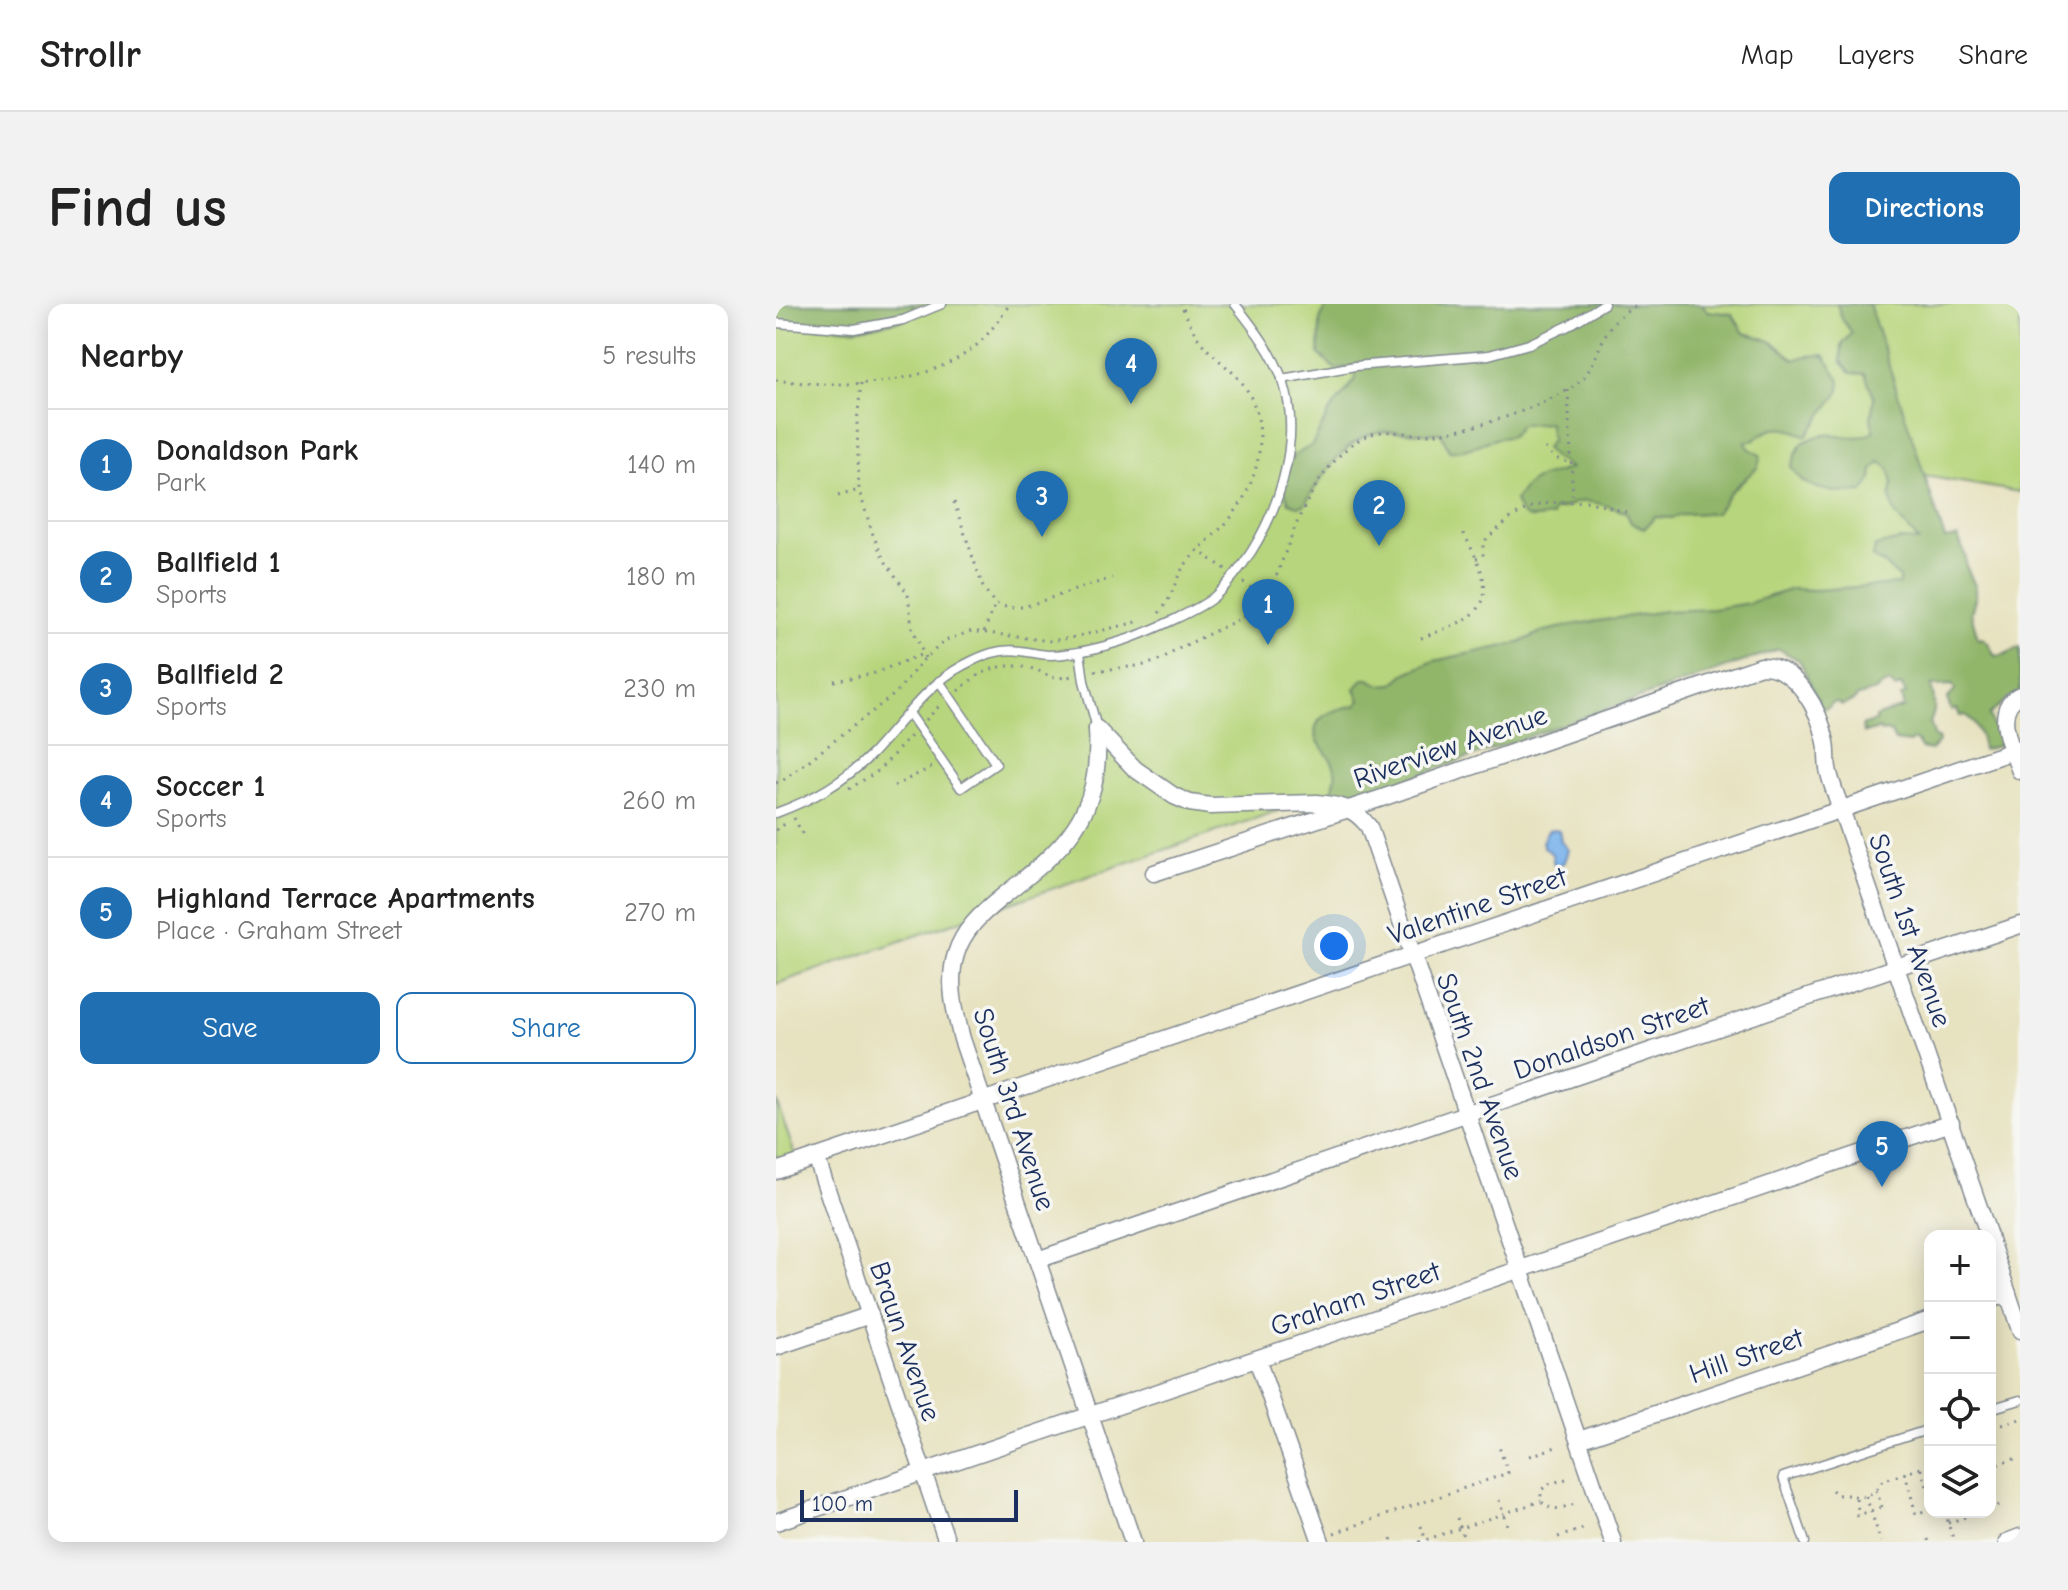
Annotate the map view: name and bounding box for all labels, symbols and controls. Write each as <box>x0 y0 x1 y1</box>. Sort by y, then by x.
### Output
text: Strollr <box>40 33 141 77</box>
text: Map <box>1741 39 1794 71</box>
text: Layers <box>1838 39 1914 71</box>
text: Share <box>1958 39 2028 71</box>
button: Directions <box>1829 172 2020 244</box>
text: Find us <box>48 176 227 240</box>
text: Nearby <box>80 336 183 376</box>
pin: 4 <box>1105 338 1157 404</box>
text: 5 results <box>602 341 696 371</box>
text: Donaldson Park <box>156 433 358 468</box>
text: 1 <box>101 450 111 480</box>
text: 140 m <box>627 450 696 480</box>
text: Park <box>156 468 206 498</box>
pin: 3 <box>1016 471 1068 537</box>
pin: 2 <box>1353 480 1405 546</box>
text: Ballfield 1 <box>156 545 281 580</box>
text: 2 <box>100 562 112 592</box>
text: 180 m <box>626 562 696 592</box>
pin: 1 <box>1242 579 1294 645</box>
text: Sports <box>156 580 227 610</box>
text: Ballfield 2 <box>156 657 284 692</box>
text: 3 <box>100 674 112 704</box>
text: 230 m <box>623 674 696 704</box>
text: Sports <box>156 692 227 722</box>
street label: Riverview Avenue <box>1349 699 1551 795</box>
text: Soccer 1 <box>156 769 265 804</box>
text: 4 <box>100 786 112 816</box>
text: 260 m <box>622 786 696 816</box>
text: Sports <box>156 804 227 834</box>
street label: South 1st Avenue <box>1862 829 1958 1031</box>
street label: Valentine Street <box>1384 860 1572 951</box>
text: Highland Terrace Apartments <box>156 881 535 916</box>
text: 5 <box>99 898 113 928</box>
text: 270 m <box>624 898 696 928</box>
text: Place · Graham Street <box>156 916 402 946</box>
your location <box>1314 926 1354 966</box>
street label: South 2nd Avenue <box>1430 969 1530 1184</box>
street label: Donaldson Street <box>1509 989 1714 1086</box>
button: Save <box>80 992 380 1064</box>
button: Share <box>396 992 696 1064</box>
street label: South 3rd Avenue <box>966 1004 1062 1215</box>
pin: 5 <box>1856 1121 1908 1187</box>
map controls <box>1924 1230 1996 1518</box>
button: + <box>1924 1230 1996 1302</box>
street label: Graham Street <box>1266 1255 1445 1343</box>
street label: Braun Avenue <box>863 1257 947 1425</box>
button: − <box>1924 1302 1996 1374</box>
street label: Hill Street <box>1685 1321 1808 1390</box>
button: locate <box>1924 1374 1996 1446</box>
button: layers <box>1924 1446 1996 1518</box>
scale bar <box>800 1486 1018 1522</box>
text: 100 m <box>812 1491 873 1517</box>

